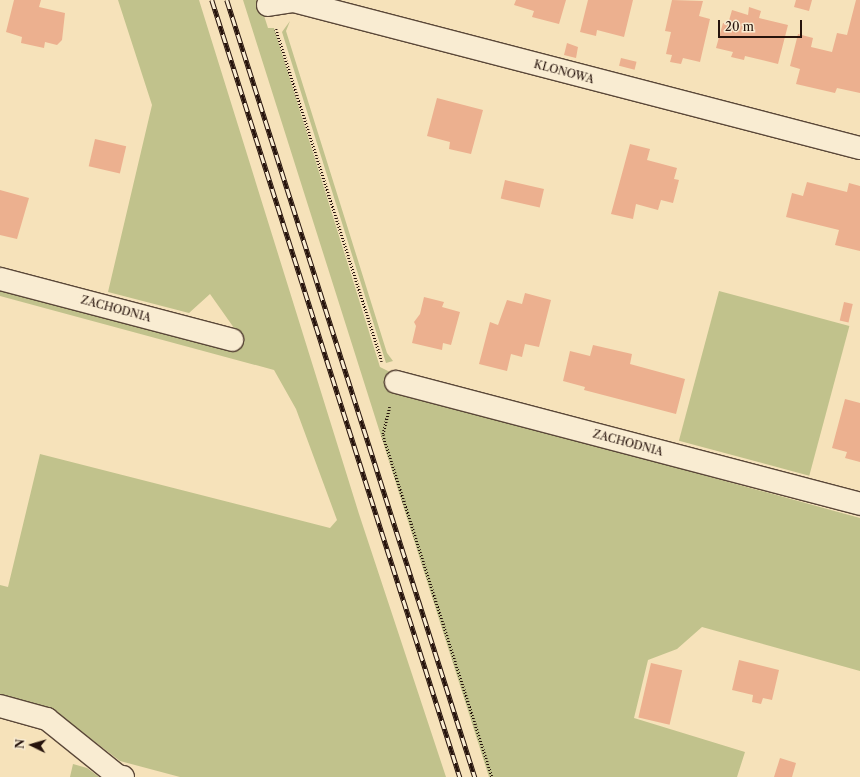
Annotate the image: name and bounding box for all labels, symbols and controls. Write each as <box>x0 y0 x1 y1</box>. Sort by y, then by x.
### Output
scale bar <box>720 12 804 38</box>
text: 20 m <box>725 19 754 34</box>
street label: KLONOWA <box>532 58 596 86</box>
street label: ZACHODNIA <box>79 293 153 325</box>
street label: ZACHODNIA <box>591 427 665 459</box>
north arrow <box>12 725 52 765</box>
text: N <box>13 739 27 749</box>

